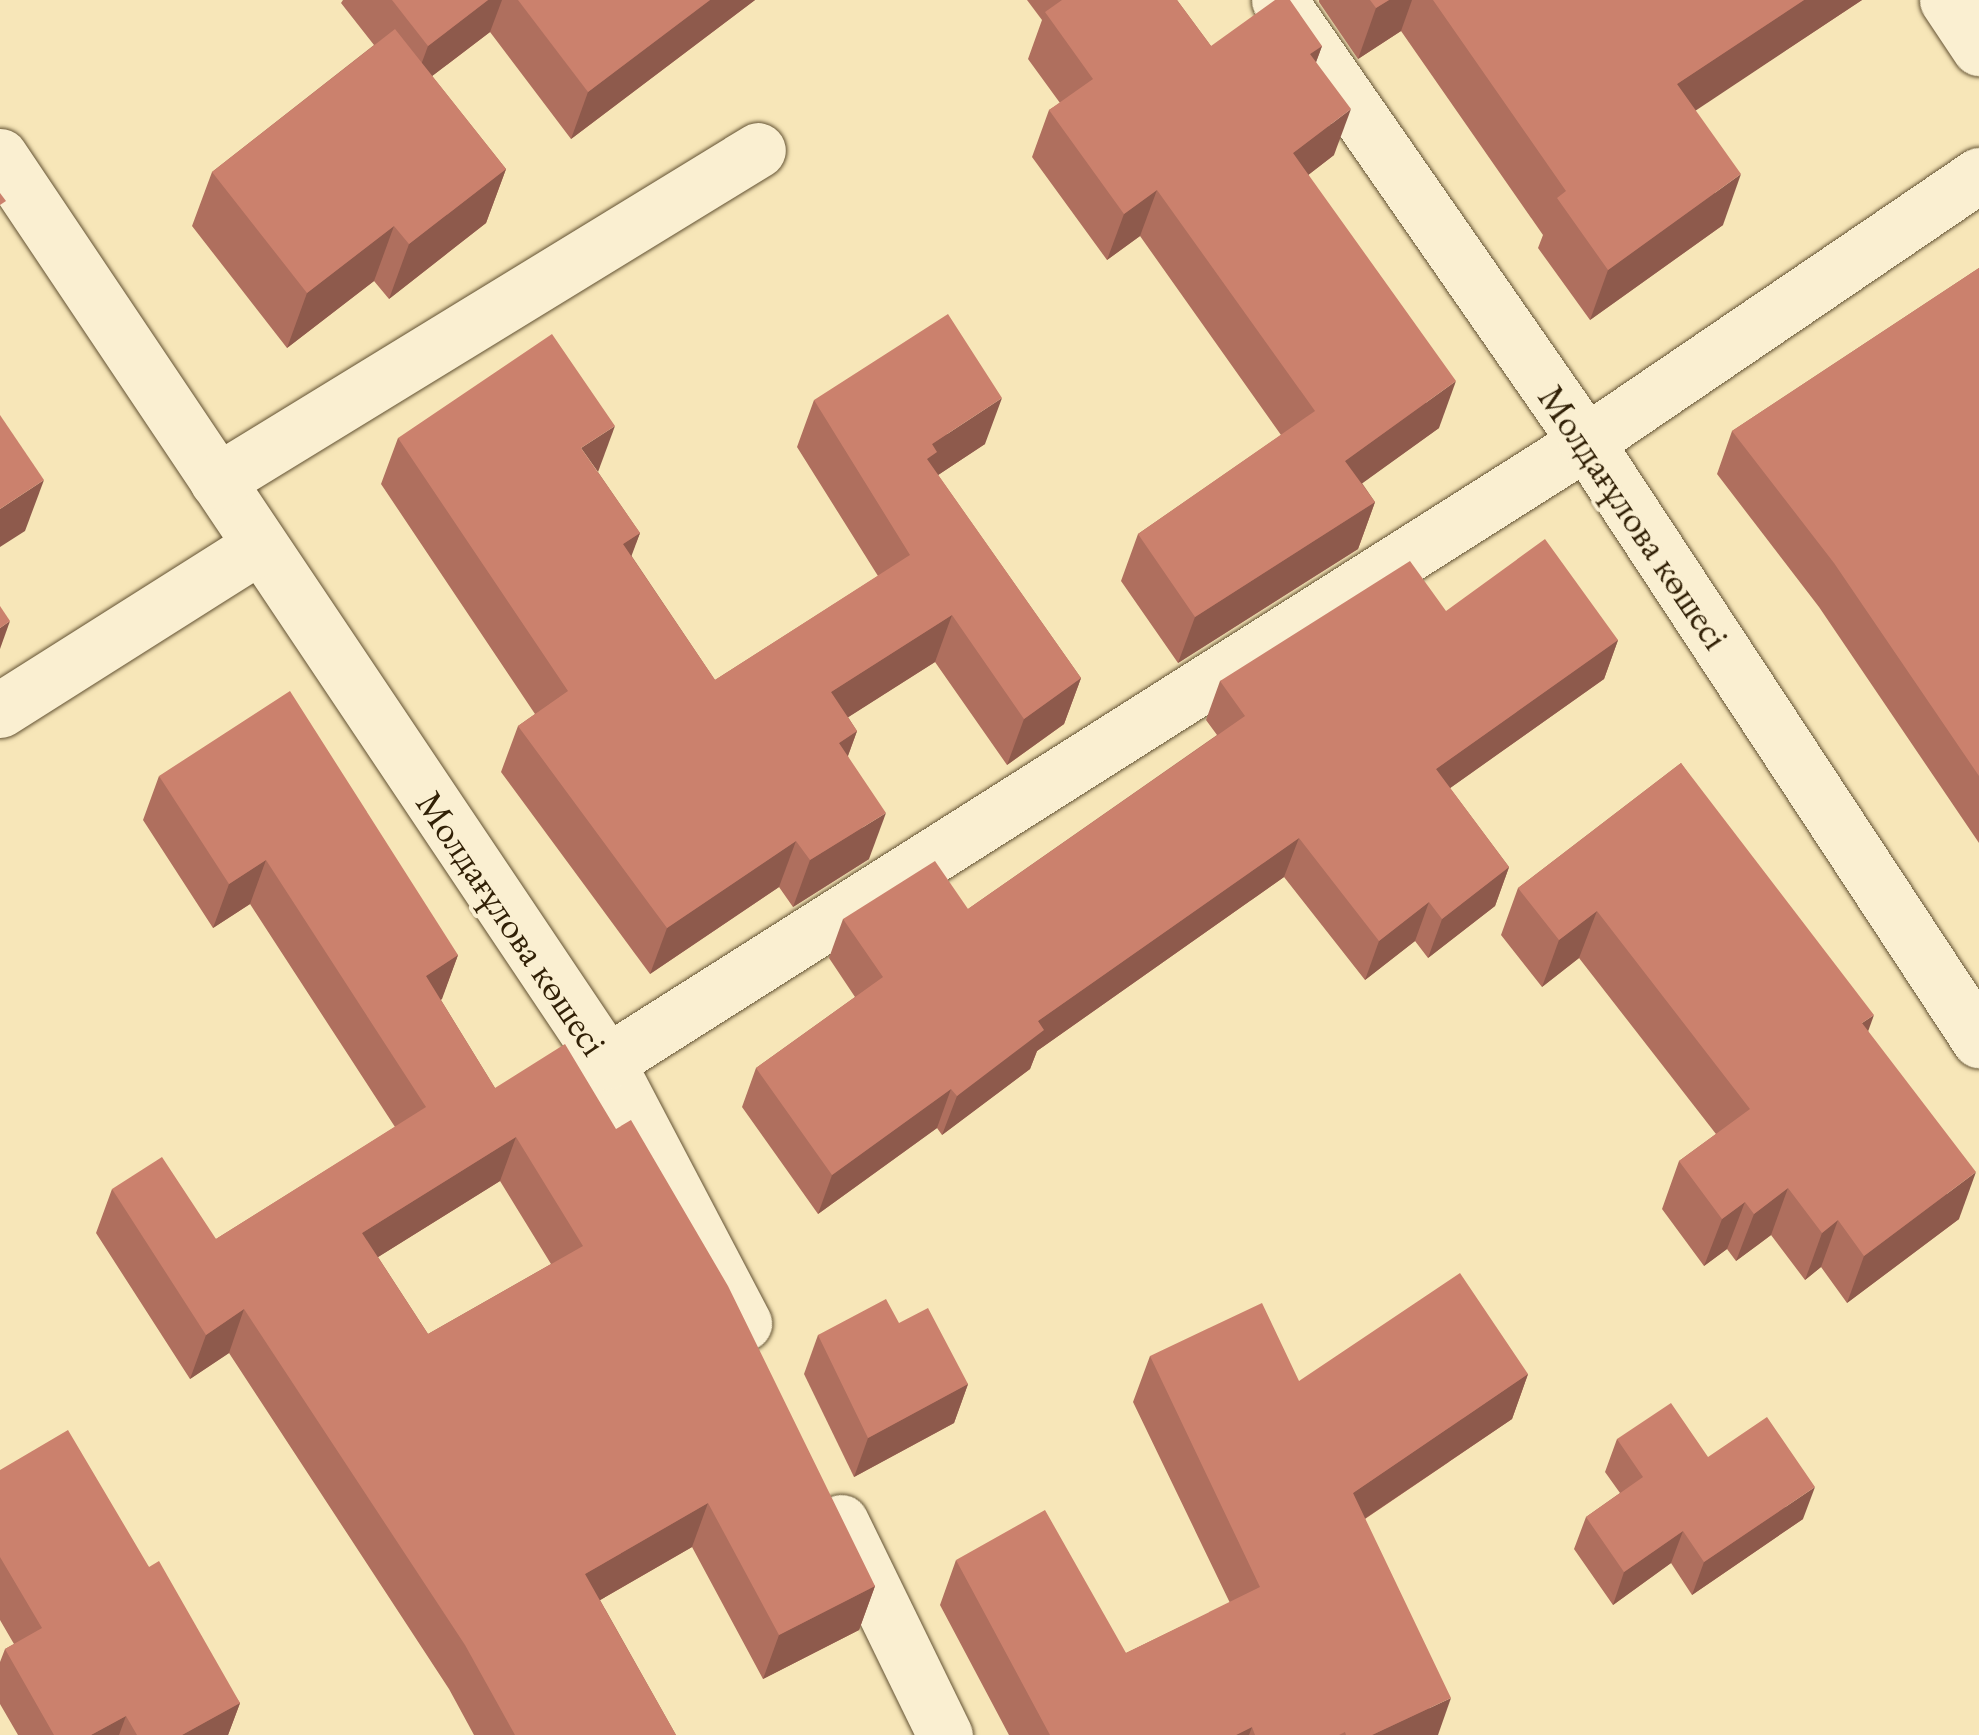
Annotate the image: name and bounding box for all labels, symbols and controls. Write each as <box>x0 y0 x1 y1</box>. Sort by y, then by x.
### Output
street label: Молдағұлова көшесі <box>1529 376 1739 658</box>
street label: Молдағұлова көшесі <box>407 782 617 1064</box>

